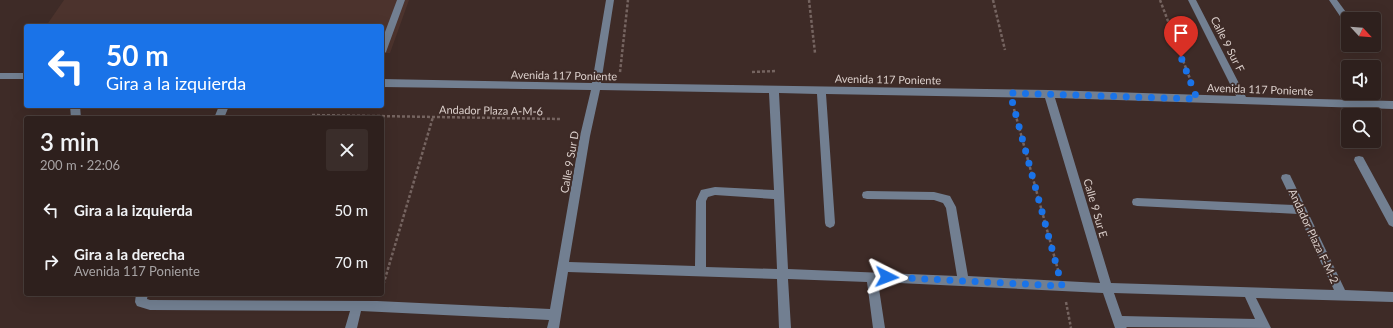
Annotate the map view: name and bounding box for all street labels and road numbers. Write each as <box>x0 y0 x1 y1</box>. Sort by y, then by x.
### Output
street label: Calle 9 Sur F <box>1208 14 1248 74</box>
street label: Avenida 117 Poniente <box>511 68 618 82</box>
street label: Avenida 117 Poniente <box>835 72 942 86</box>
street label: Avenida 117 Poniente <box>1207 81 1314 97</box>
street label: Andador Plaza A-M-6 <box>439 103 543 117</box>
street label: Calle 9 Sur D <box>557 130 581 194</box>
street label: Calle 9 Sur E <box>1081 177 1111 239</box>
street label: Andador Plaza F-M-2 <box>1286 187 1342 285</box>

